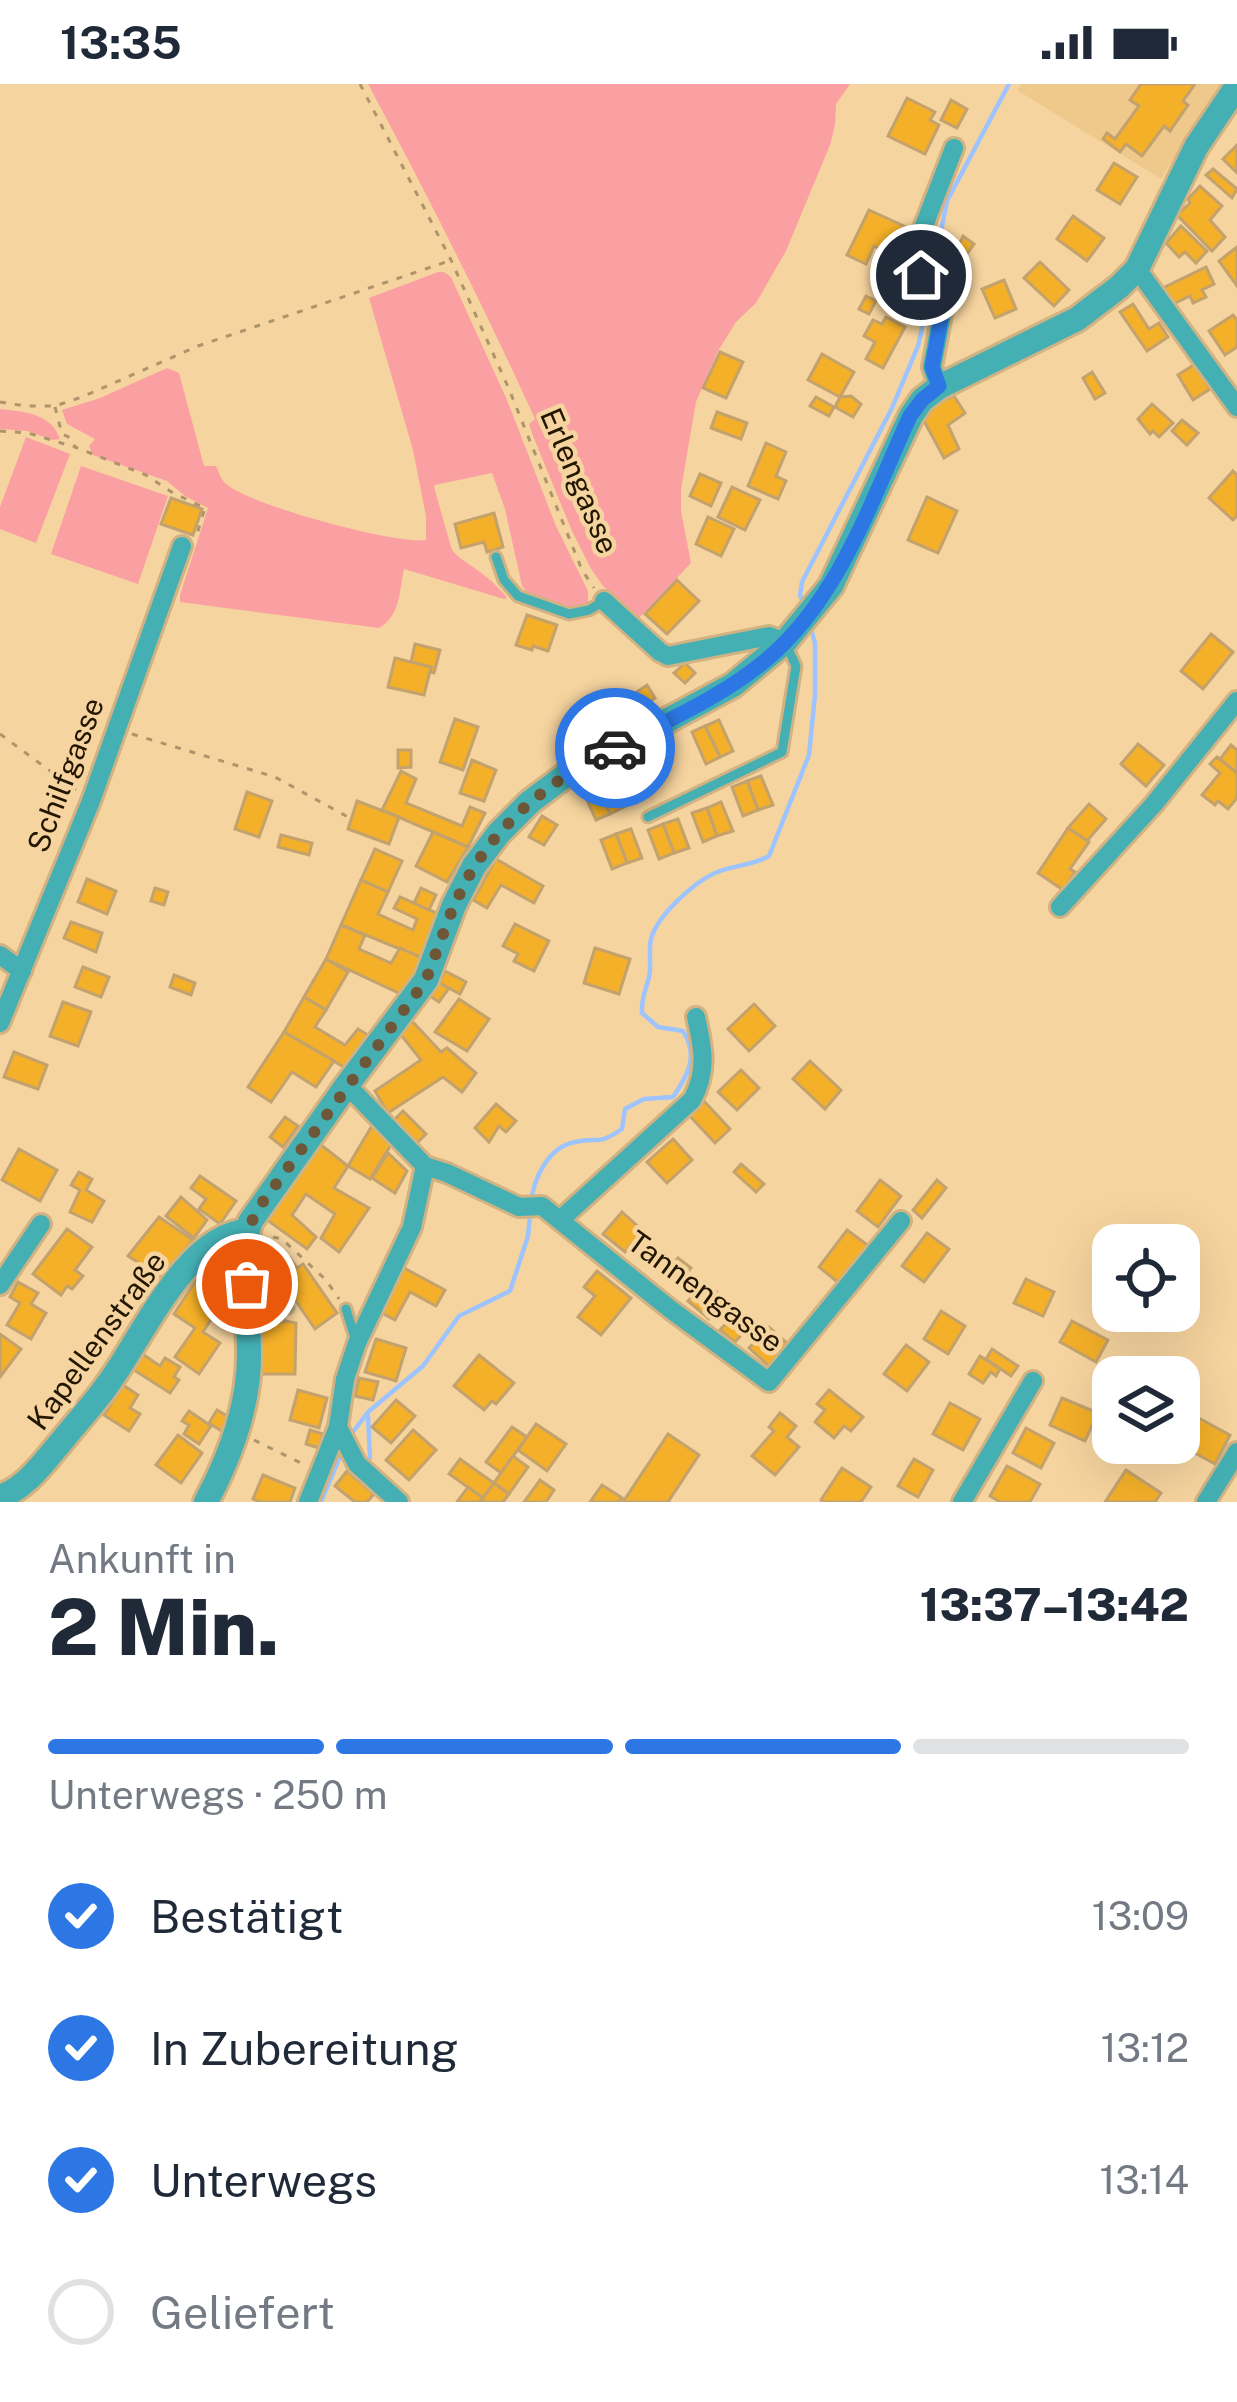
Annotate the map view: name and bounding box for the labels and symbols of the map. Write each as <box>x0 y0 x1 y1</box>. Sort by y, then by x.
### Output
pin <box>870 224 972 326</box>
street label: Erlengasse <box>533 402 627 559</box>
courier <box>555 688 675 808</box>
street label: Schilfgasse <box>19 692 111 857</box>
street label: Tannengasse <box>621 1223 790 1360</box>
pin <box>196 1233 298 1335</box>
street label: Kapellenstraße <box>19 1244 173 1437</box>

